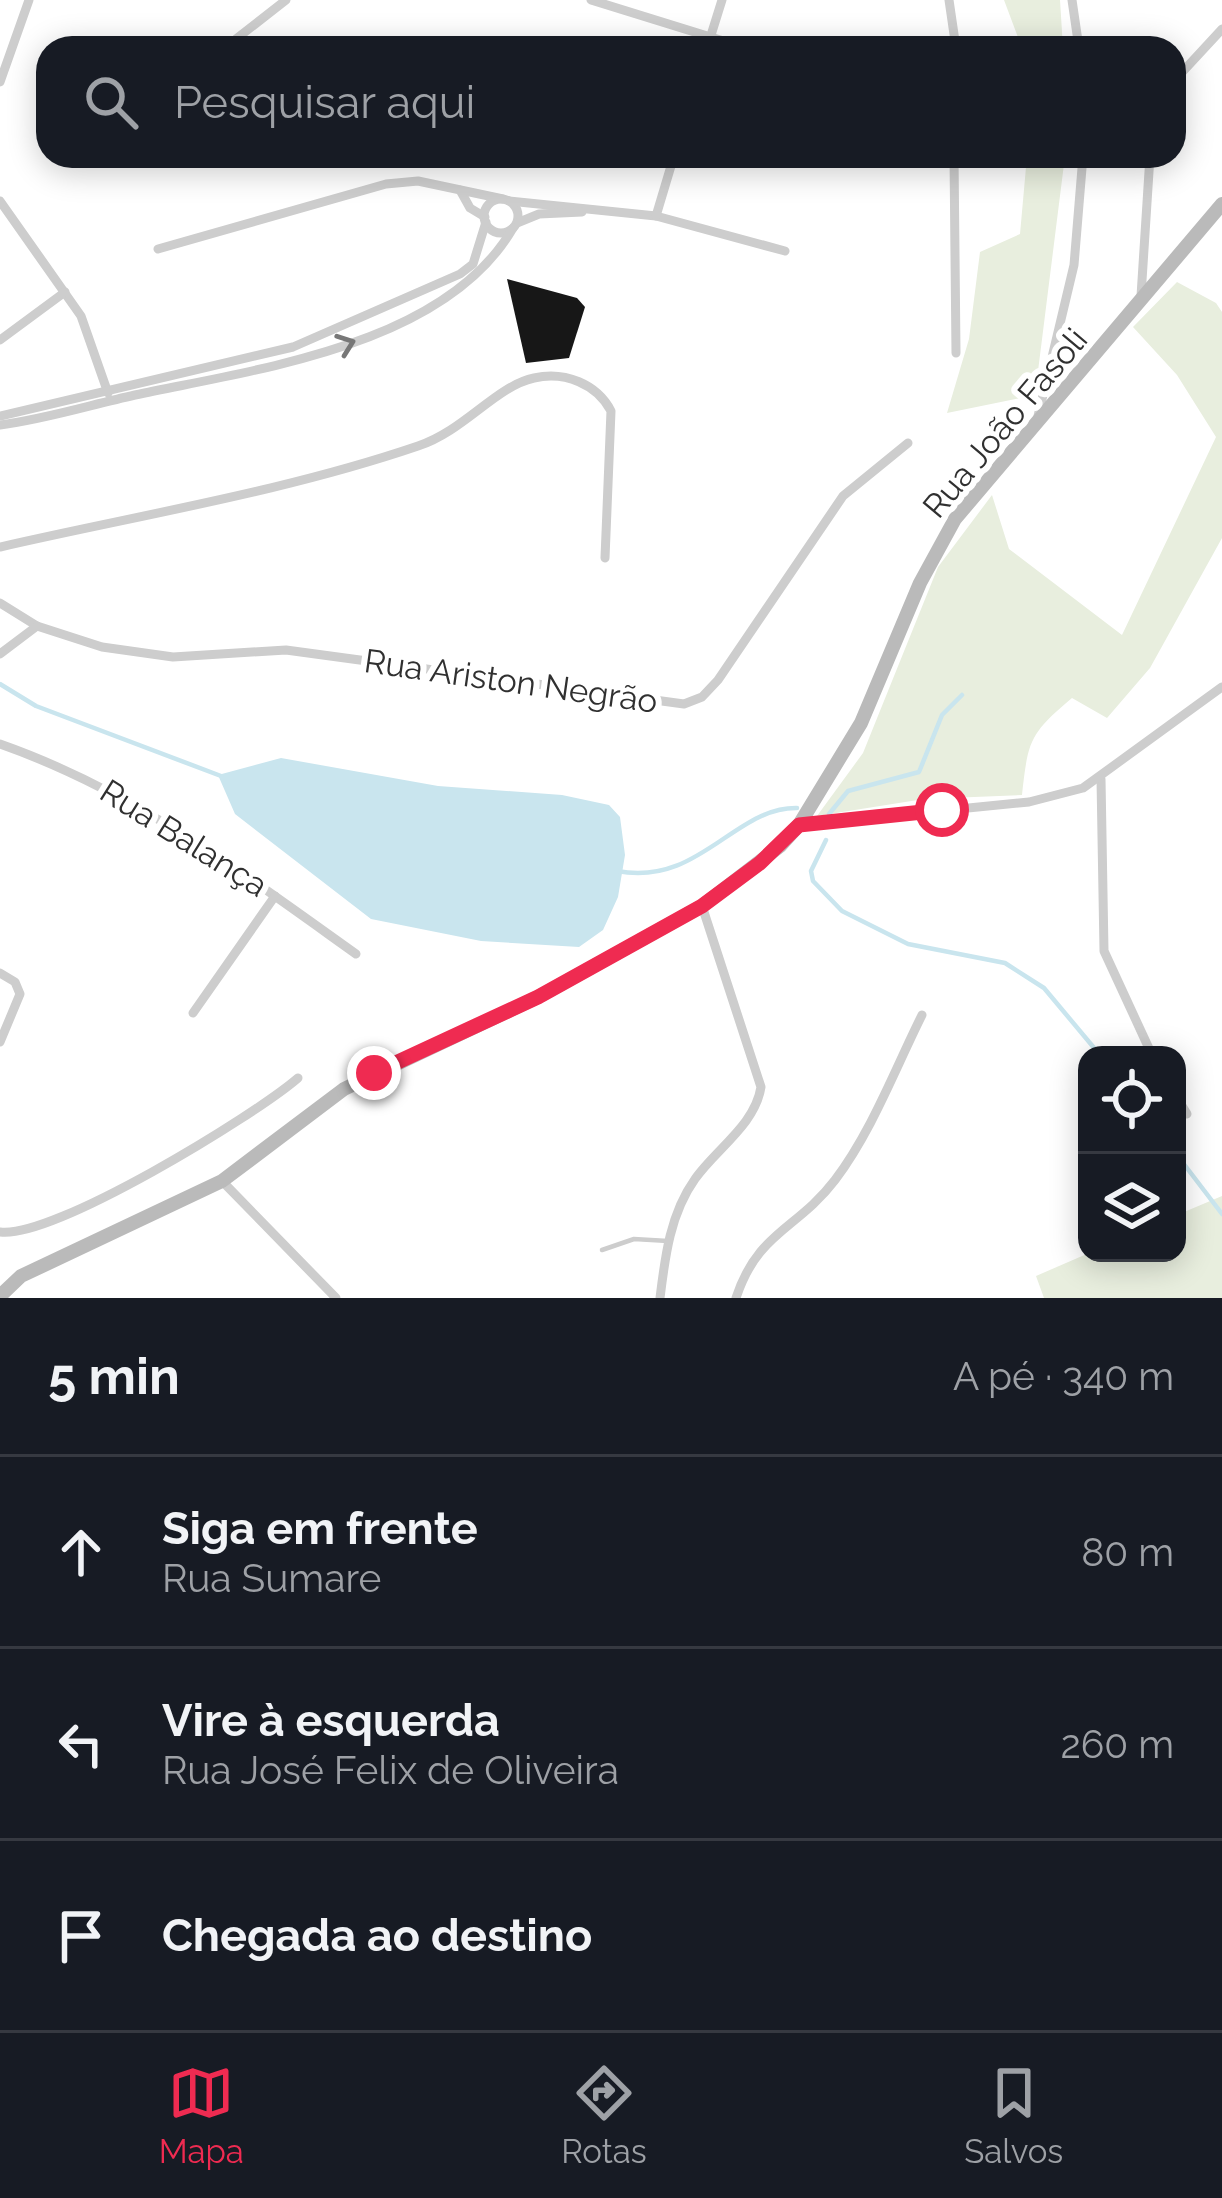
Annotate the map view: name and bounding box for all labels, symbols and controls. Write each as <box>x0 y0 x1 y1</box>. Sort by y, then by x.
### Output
search box <box>36 36 1186 168</box>
icon: search <box>78 69 144 135</box>
text: Pesquisar aqui <box>174 76 475 129</box>
street label: Rua João Fasoli <box>915 321 1095 525</box>
one-way arrow <box>334 333 355 358</box>
street label: Rua Ariston Negrão <box>362 641 660 721</box>
street label: Rua Balança <box>93 771 275 905</box>
route start <box>915 783 969 837</box>
route end <box>347 1046 401 1100</box>
map controls <box>1078 1046 1186 1262</box>
button: locate <box>1078 1046 1186 1154</box>
button: layers <box>1078 1154 1186 1262</box>
text: 5 min <box>48 1346 180 1406</box>
text: A pé · 340 m <box>953 1353 1174 1399</box>
text: Siga em frente <box>162 1502 478 1555</box>
icon: ahead <box>48 1519 114 1585</box>
text: 80 m <box>1081 1529 1174 1575</box>
text: Rua Sumare <box>162 1555 381 1601</box>
text: Vire à esquerda <box>162 1694 500 1747</box>
icon: left <box>48 1711 114 1777</box>
text: 260 m <box>1061 1721 1174 1767</box>
text: Rua José Felix de Oliveira <box>162 1747 619 1793</box>
icon: arrive <box>48 1903 114 1969</box>
text: Chegada ao destino <box>162 1909 592 1962</box>
tab: Mapa <box>159 2060 244 2171</box>
tab: Rotas <box>561 2060 647 2171</box>
tab: Salvos <box>964 2060 1063 2171</box>

